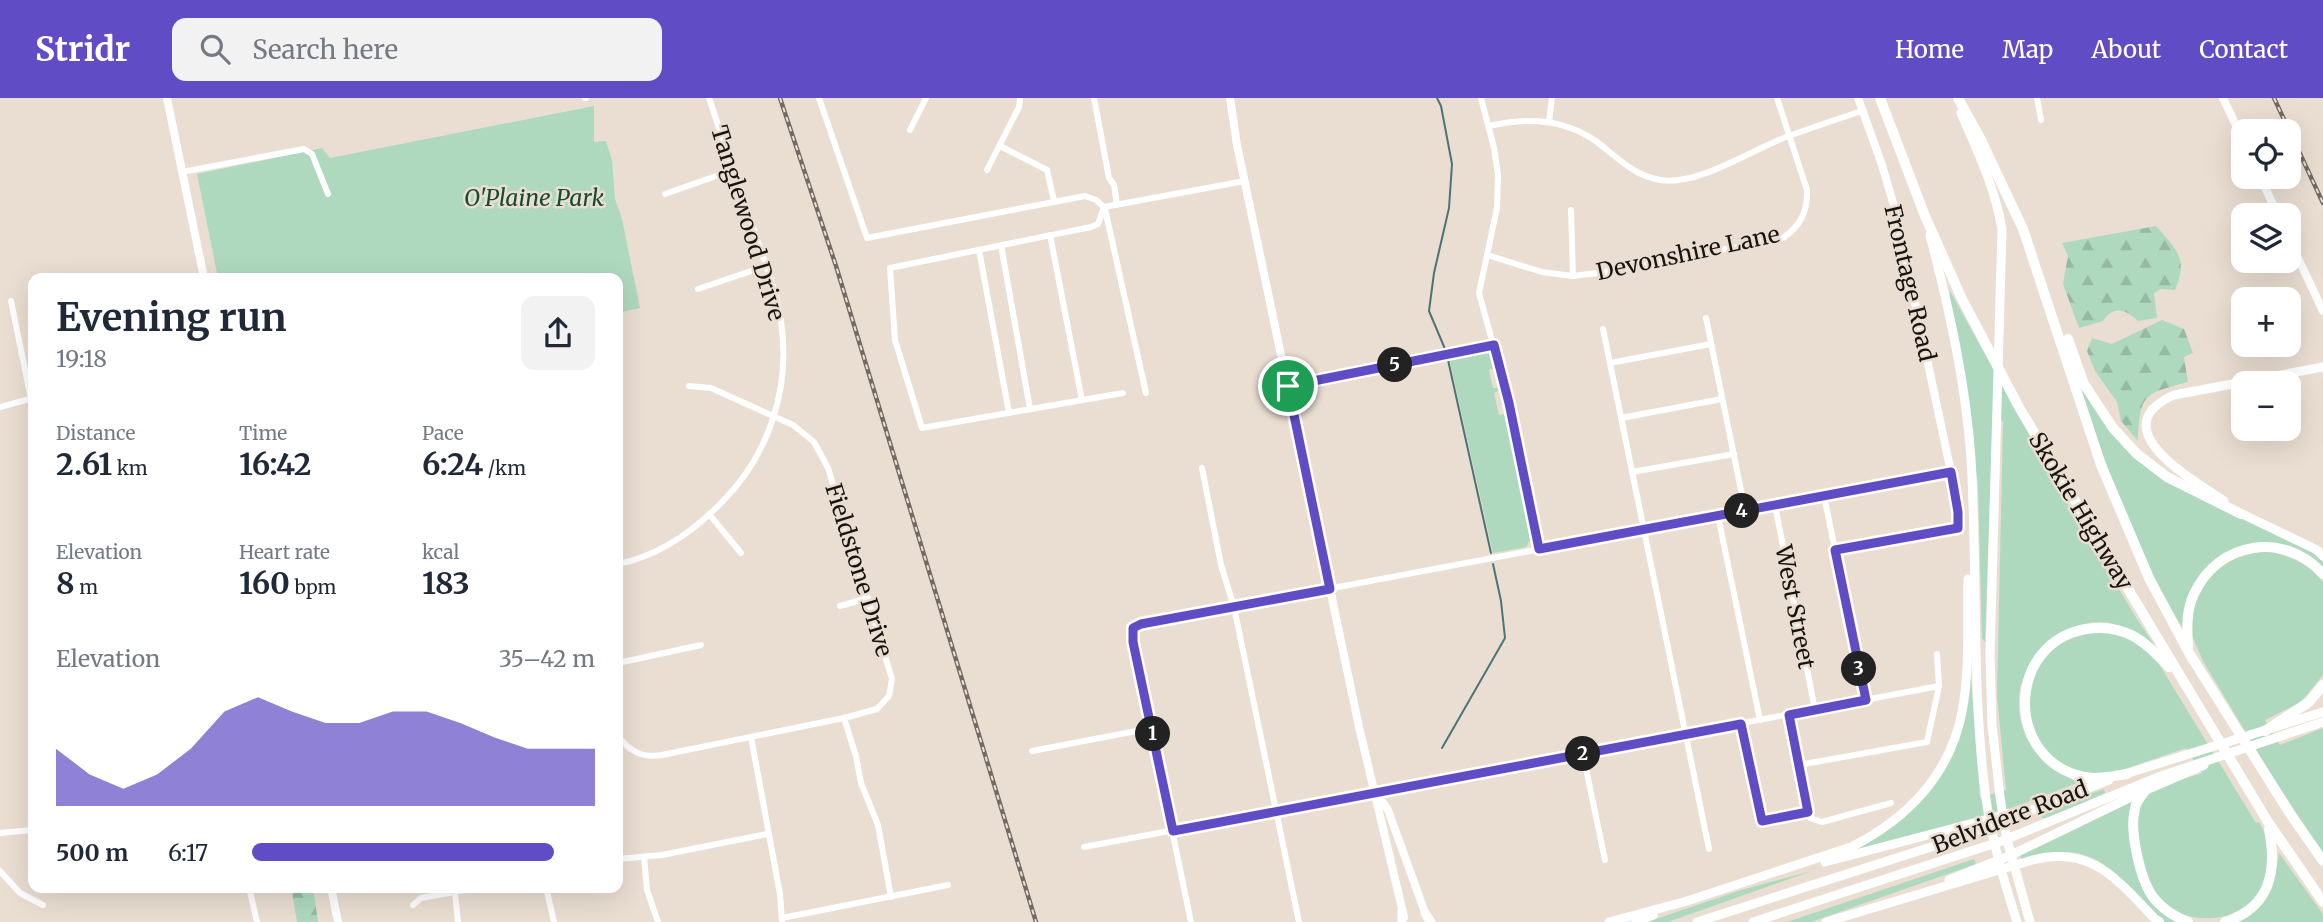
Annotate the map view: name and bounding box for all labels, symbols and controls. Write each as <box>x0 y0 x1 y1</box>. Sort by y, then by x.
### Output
search box <box>172 18 662 81</box>
text: Stridr <box>35 29 130 70</box>
icon: search <box>196 30 234 68</box>
text: Search here <box>252 33 398 66</box>
text: Home <box>1895 34 1964 65</box>
text: Map <box>2002 34 2053 65</box>
text: About <box>2091 34 2161 65</box>
text: Contact <box>2199 34 2288 65</box>
map controls <box>2231 119 2301 441</box>
button: locate <box>2231 119 2301 189</box>
street label: Tanglewood Drive <box>705 122 792 324</box>
park label: O'Plaine Park <box>464 183 604 212</box>
street label: Frontage Road <box>1878 202 1943 364</box>
button: layers <box>2231 203 2301 273</box>
street label: Devonshire Lane <box>1593 219 1782 286</box>
button: + <box>2231 287 2301 357</box>
text: Evening run <box>56 294 287 341</box>
button: share <box>521 296 595 370</box>
text: 19:18 <box>56 344 107 373</box>
pin: 5 <box>1378 348 1412 382</box>
text: 5 <box>1389 352 1400 376</box>
pin <box>1258 356 1318 416</box>
icon: arrive <box>1269 367 1307 405</box>
button: − <box>2231 371 2301 441</box>
text: Distance <box>56 421 135 445</box>
text: Time <box>239 421 287 445</box>
text: Pace <box>422 421 464 445</box>
street label: Skokie Highway <box>2023 427 2140 595</box>
text: 2.61 <box>56 445 112 483</box>
text: 16:42 <box>239 445 311 483</box>
text: 6:24 <box>422 445 483 483</box>
text: km <box>112 456 148 480</box>
text: /km <box>483 456 526 480</box>
street label: Fieldstone Drive <box>819 480 900 660</box>
pin: 4 <box>1724 494 1760 528</box>
text: 4 <box>1735 498 1748 522</box>
text: Elevation <box>56 540 142 564</box>
text: Heart rate <box>239 540 330 564</box>
text: kcal <box>422 540 459 564</box>
street label: West Street <box>1769 542 1822 671</box>
text: 8 <box>56 564 75 602</box>
text: 160 <box>239 564 290 602</box>
text: 183 <box>422 564 470 602</box>
text: m <box>75 575 98 599</box>
text: bpm <box>290 575 336 599</box>
text: Elevation <box>56 644 160 673</box>
text: 35–42 m <box>499 644 595 673</box>
pin: 3 <box>1842 652 1876 686</box>
text: 3 <box>1853 656 1864 680</box>
pin: 1 <box>1136 716 1170 752</box>
text: 1 <box>1148 721 1157 745</box>
pin: 2 <box>1566 736 1600 772</box>
text: 2 <box>1577 741 1588 765</box>
street label: Belvidere Road <box>1928 773 2092 860</box>
text: 500 m <box>56 838 128 867</box>
text: 6:17 <box>168 838 208 867</box>

